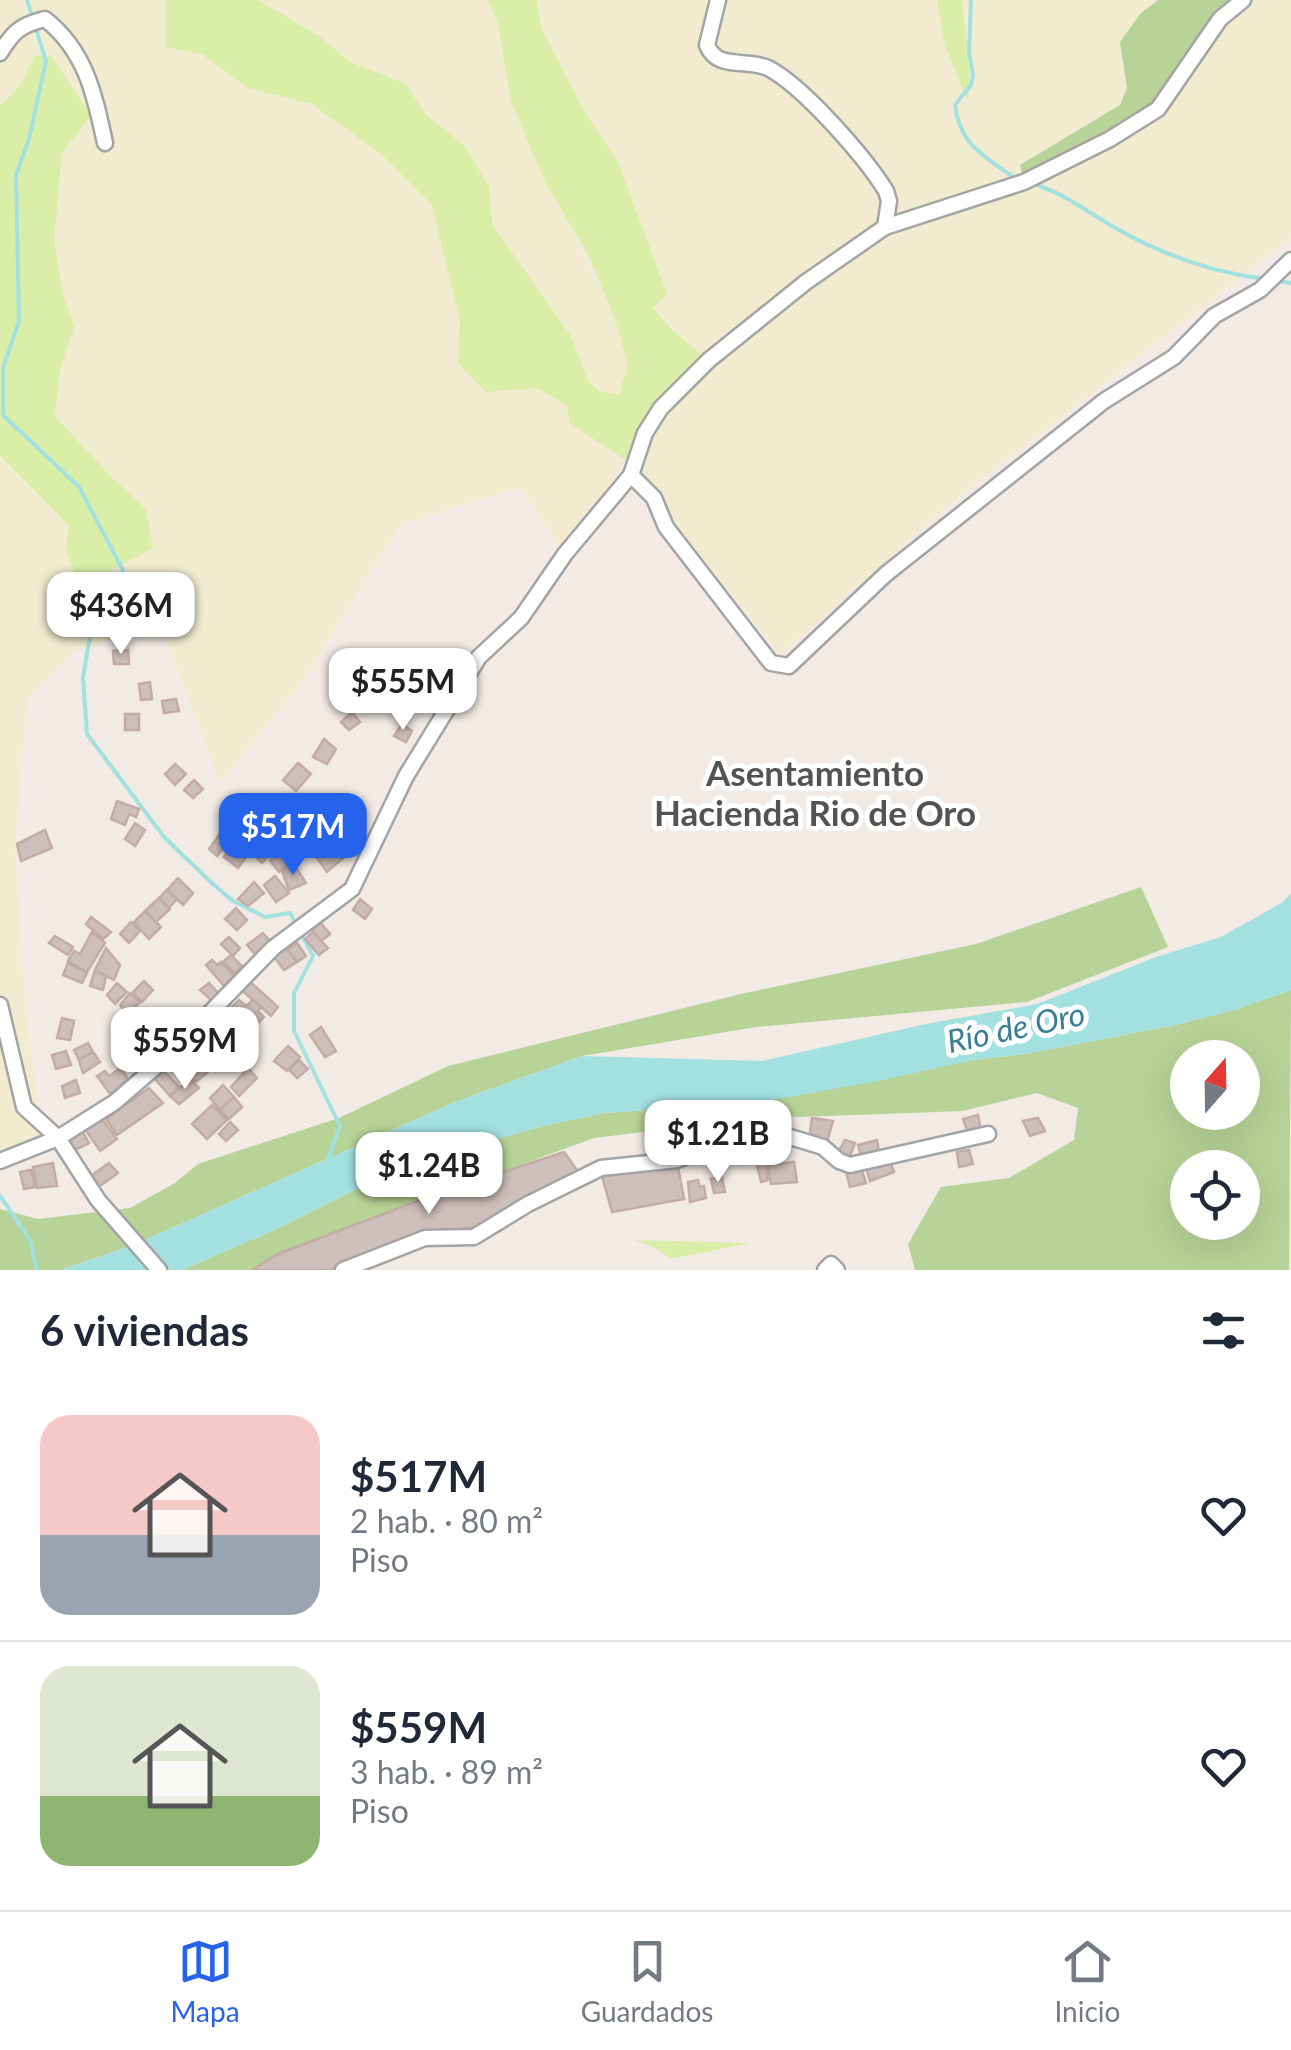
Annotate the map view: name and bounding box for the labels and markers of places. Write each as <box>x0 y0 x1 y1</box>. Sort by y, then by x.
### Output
pin: $436M <box>51 572 191 657</box>
pin: $555M <box>333 648 473 733</box>
pin: $517M <box>223 793 363 878</box>
pin: $559M <box>115 1007 255 1092</box>
pin: $1.21B <box>637 1100 799 1185</box>
pin: $1.24B <box>348 1132 510 1217</box>

